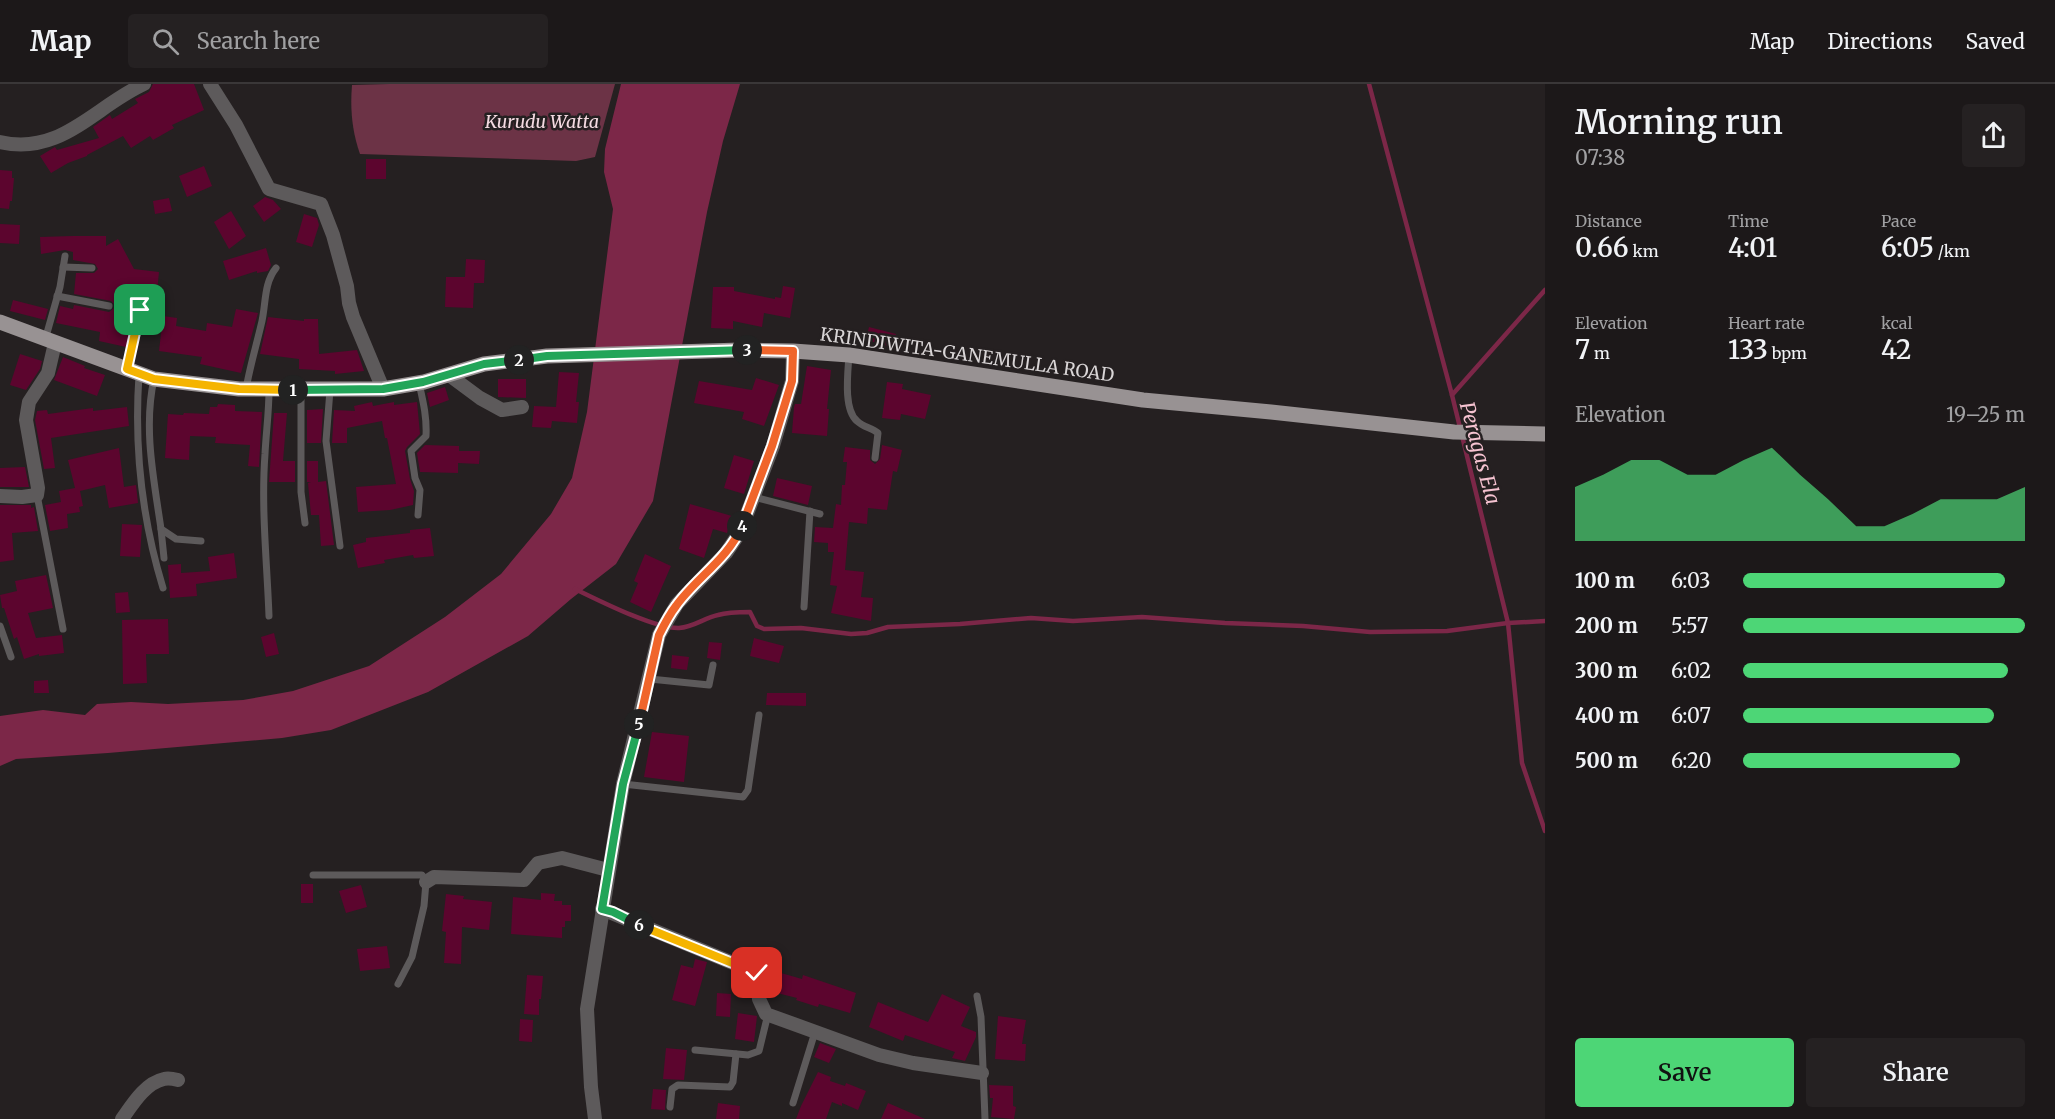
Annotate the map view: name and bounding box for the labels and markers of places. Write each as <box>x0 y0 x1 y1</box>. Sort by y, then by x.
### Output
pin <box>114 284 165 335</box>
pin: 3 <box>732 335 762 365</box>
pin: 2 <box>504 345 534 375</box>
pin: 1 <box>278 375 308 405</box>
pin: 4 <box>727 511 757 541</box>
pin: 5 <box>624 709 654 739</box>
pin: 6 <box>624 910 654 940</box>
pin <box>731 947 782 998</box>

